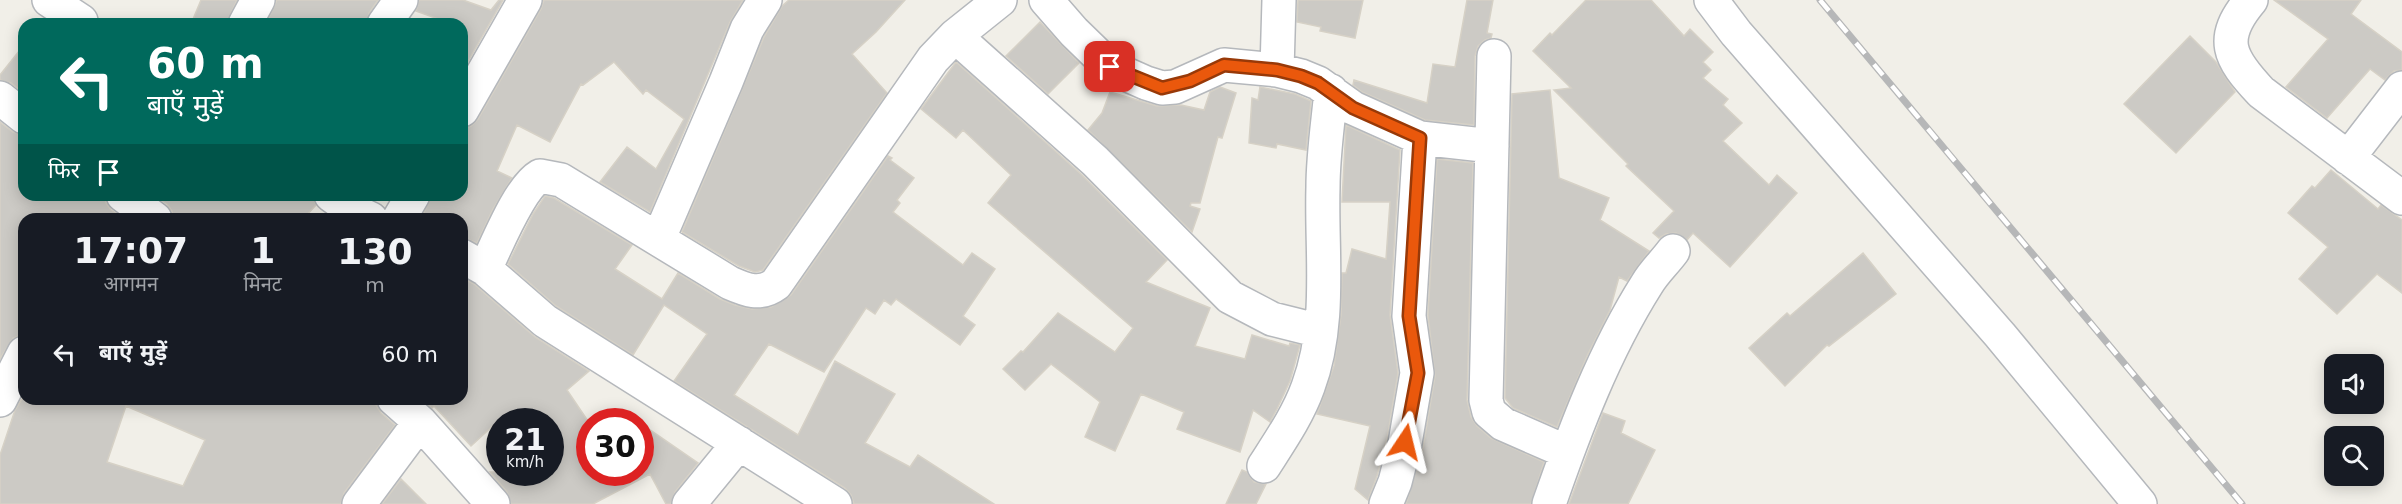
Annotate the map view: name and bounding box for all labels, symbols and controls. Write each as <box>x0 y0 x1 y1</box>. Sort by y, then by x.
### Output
text: 60 m <box>147 39 264 88</box>
pin <box>1084 41 1135 92</box>
icon: left <box>48 42 126 120</box>
icon: arrive <box>1093 50 1126 83</box>
text: बाएँ मुड़ें <box>147 89 224 120</box>
icon: arrive <box>92 156 125 189</box>
text: फिर <box>48 158 80 183</box>
text: 17:07 <box>73 230 188 271</box>
text: 1 <box>250 230 275 271</box>
text: 130 <box>337 231 412 272</box>
text: आगमन <box>103 272 158 296</box>
text: मिनट <box>244 272 282 296</box>
text: m <box>365 273 385 297</box>
icon: left <box>48 338 81 371</box>
text: बाएँ मुड़ें <box>99 340 167 365</box>
text: 60 m <box>382 342 438 367</box>
map controls <box>2324 354 2384 486</box>
button: sound <box>2324 354 2384 414</box>
speed limit sign: 30 <box>576 408 654 486</box>
position arrow <box>1373 410 1437 474</box>
text: 21 <box>504 422 546 457</box>
button: search <box>2324 426 2384 486</box>
text: km/h <box>506 453 544 471</box>

